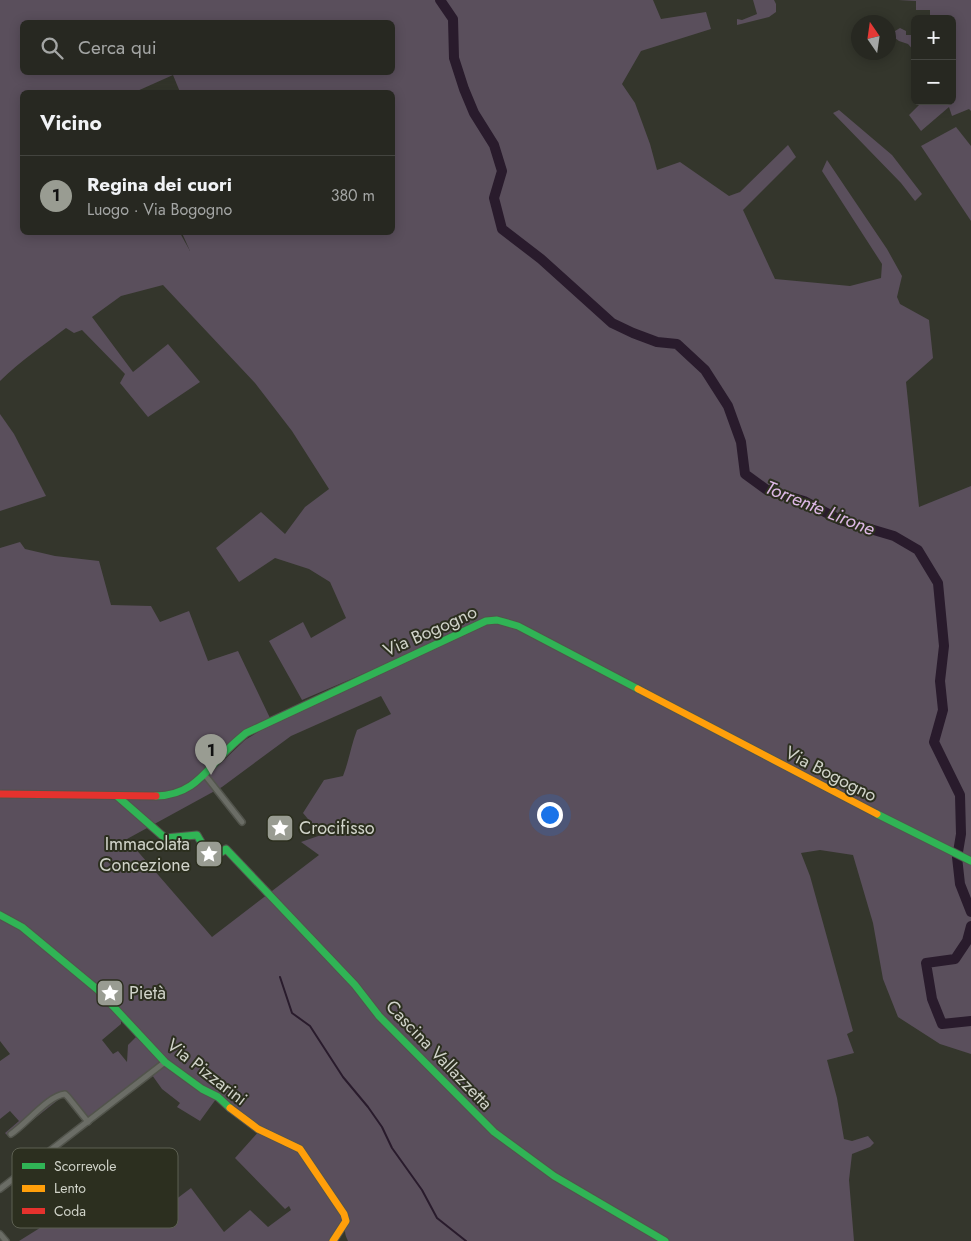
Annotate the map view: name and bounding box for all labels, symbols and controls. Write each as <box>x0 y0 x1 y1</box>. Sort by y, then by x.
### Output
north arrow <box>851 15 896 60</box>
map controls <box>911 15 956 105</box>
button: + <box>911 15 956 60</box>
search box <box>20 20 395 75</box>
icon: search <box>38 34 66 62</box>
text: Cerca qui <box>78 34 157 61</box>
button: − <box>911 60 956 105</box>
text: Vicino <box>40 108 102 138</box>
text: Regina dei cuori <box>87 171 232 198</box>
text: 1 <box>52 184 60 207</box>
text: 380 m <box>331 184 375 207</box>
text: Luogo · Via Bogogno <box>87 198 232 221</box>
water label: Torrente Lirone <box>761 474 879 542</box>
street label: Via Bogogno <box>379 599 481 663</box>
pin: 1 <box>195 734 227 775</box>
street label: Via Bogogno <box>780 740 882 808</box>
your location <box>537 802 563 828</box>
place icon: Crocifisso <box>265 813 295 843</box>
place label: Crocifisso <box>299 815 375 841</box>
place label: Immacolata Concezione <box>99 831 190 878</box>
place icon: Immacolata Concezione <box>194 839 224 869</box>
place icon: Pietà <box>95 978 125 1008</box>
place label: Pietà <box>129 980 166 1006</box>
street label: Cascina Vallazzetta <box>380 994 498 1116</box>
street label: Via Pizzarini <box>161 1032 253 1112</box>
legend <box>12 1148 178 1228</box>
text: Scorrevole <box>54 1156 116 1176</box>
text: Lento <box>54 1178 86 1198</box>
text: Coda <box>54 1201 86 1221</box>

